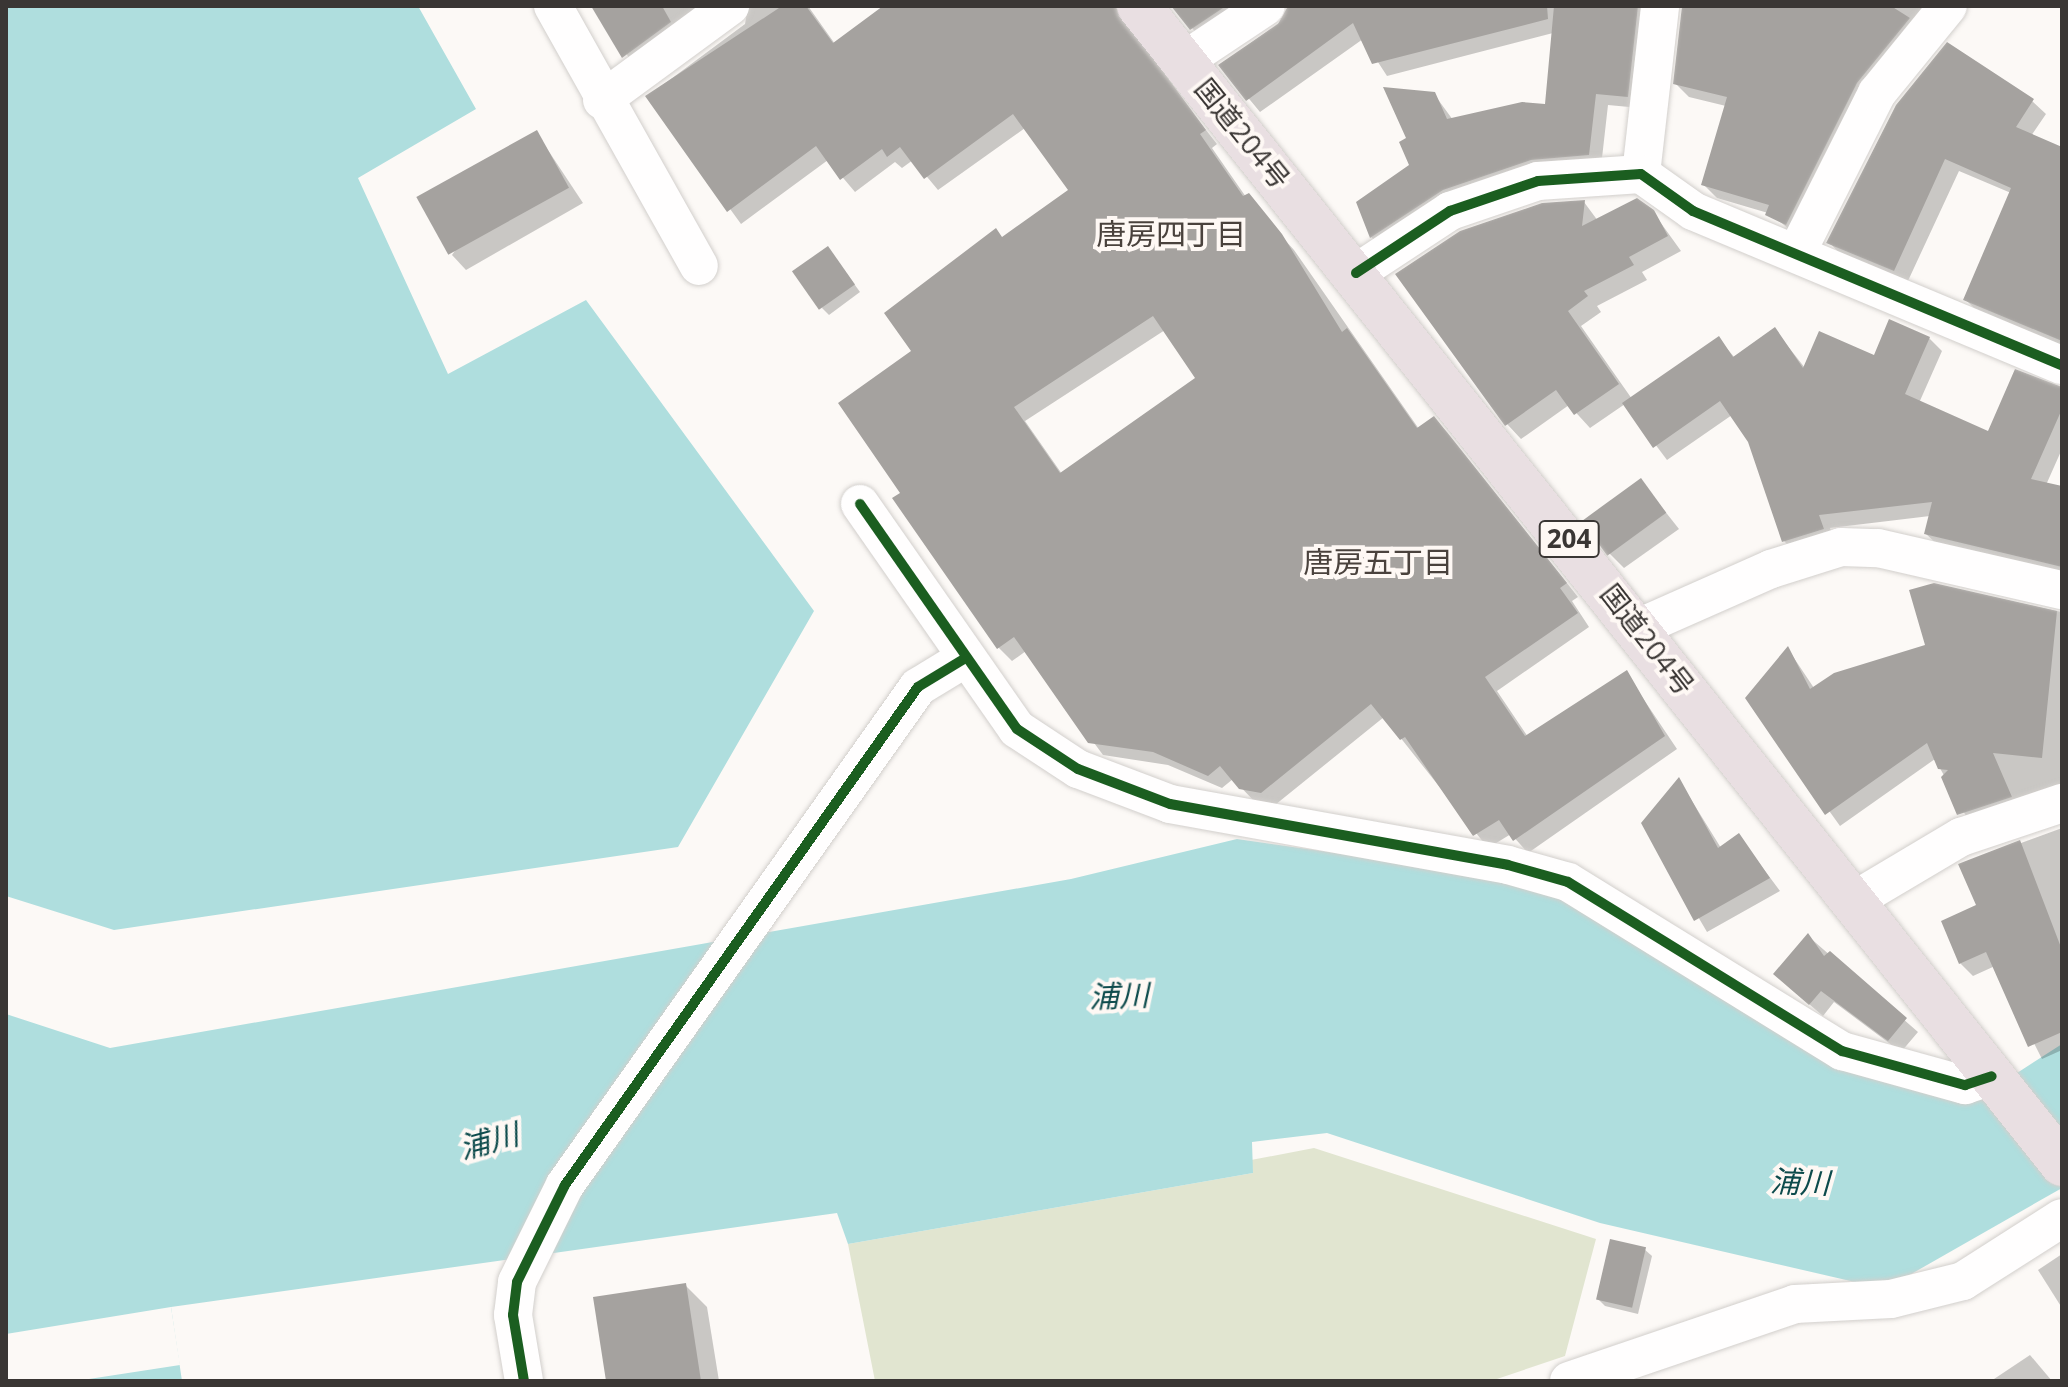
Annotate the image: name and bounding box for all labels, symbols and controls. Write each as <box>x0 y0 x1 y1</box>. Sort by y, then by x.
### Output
street label: 国道204号 <box>1188 71 1298 195</box>
district label: 唐房四丁目 <box>1096 216 1246 252</box>
road number: 204 <box>1537 517 1601 561</box>
district label: 唐房五丁目 <box>1303 544 1453 580</box>
street label: 国道204号 <box>1594 577 1702 701</box>
water label: 浦川 <box>1088 977 1150 1015</box>
water label: 浦川 <box>455 1116 523 1166</box>
water label: 浦川 <box>1769 1163 1831 1201</box>

